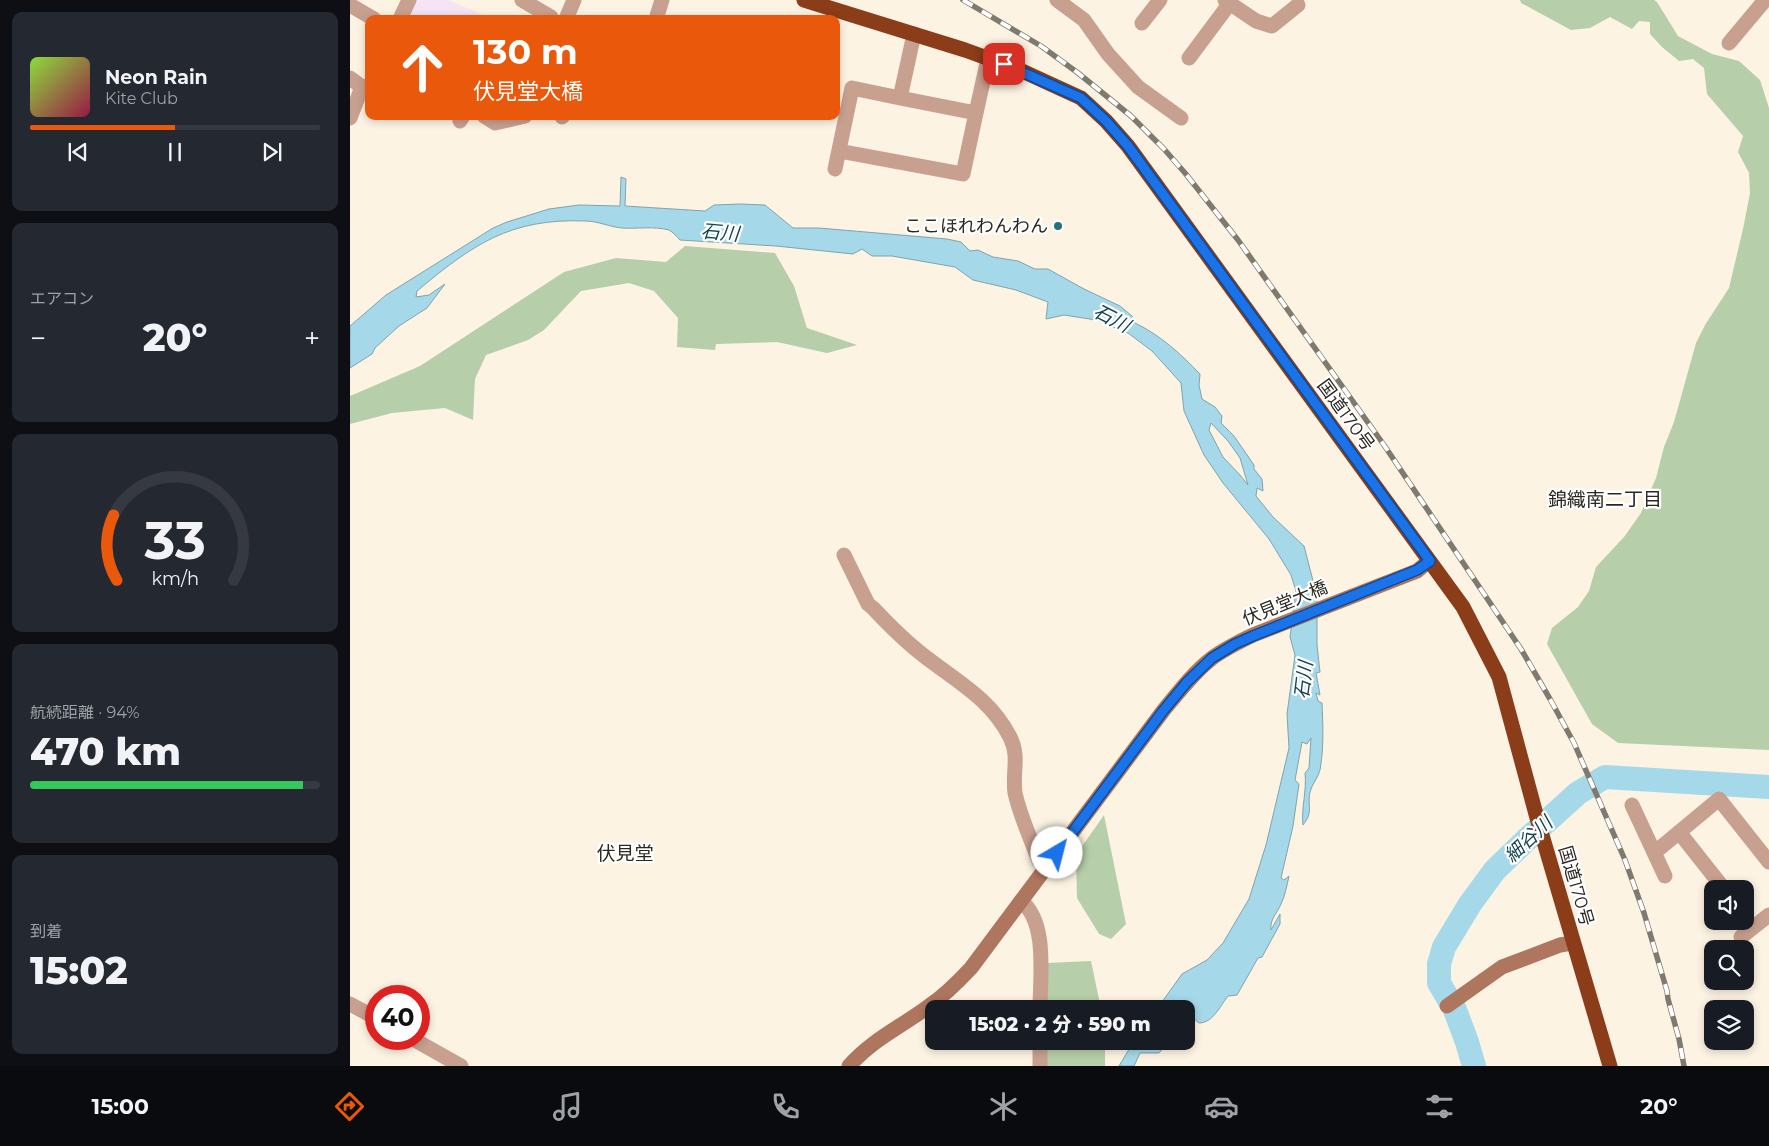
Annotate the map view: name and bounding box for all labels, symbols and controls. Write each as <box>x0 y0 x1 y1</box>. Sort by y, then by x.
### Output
text: 130 m <box>473 30 578 73</box>
icon: ahead <box>390 35 455 100</box>
pin <box>983 43 1025 85</box>
icon: arrive <box>990 50 1018 78</box>
text: Neon Rain <box>105 66 208 89</box>
text: 伏見堂大橋 <box>473 78 583 105</box>
text: Kite Club <box>105 89 178 108</box>
icon: previous <box>64 138 92 166</box>
icon: pause <box>161 138 189 166</box>
icon: next <box>258 138 286 166</box>
place label: ここほれわんわん <box>904 215 1048 237</box>
water label: 石川 <box>700 219 742 246</box>
marker: ここほれわんわん <box>1052 220 1064 232</box>
text: エアコン <box>30 289 94 308</box>
water label: 石川 <box>1090 300 1136 338</box>
text: 20° <box>143 314 207 361</box>
text: − <box>30 321 46 355</box>
text: + <box>304 321 320 355</box>
street label: 国道170号 <box>1313 375 1379 455</box>
district label: 錦織南二丁目 <box>1548 488 1662 511</box>
text: 33 <box>143 509 206 572</box>
text: km/h <box>151 568 199 589</box>
street label: 伏見堂大橋 <box>1239 576 1331 630</box>
water label: 石川 <box>1290 658 1317 700</box>
text: 航続距離 · 94% <box>30 703 140 722</box>
text: 470 km <box>30 728 181 775</box>
water label: 細谷川 <box>1500 810 1558 867</box>
position arrow <box>1030 826 1082 878</box>
district label: 伏見堂 <box>596 842 654 865</box>
street label: 国道170号 <box>1554 843 1598 929</box>
map controls <box>1704 880 1754 1050</box>
button: sound <box>1704 880 1754 930</box>
text: 到着 <box>30 922 62 941</box>
button: search <box>1704 940 1754 990</box>
text: 15:02 <box>30 947 128 994</box>
speed limit sign: 40 <box>365 985 430 1050</box>
button: layers <box>1704 1000 1754 1050</box>
text: 15:02 · 2 分 · 590 m <box>969 1013 1151 1036</box>
icon: directions <box>332 1089 367 1124</box>
icon: music <box>550 1089 585 1124</box>
icon: phone <box>768 1089 803 1124</box>
icon: climate <box>986 1089 1021 1124</box>
icon: car <box>1204 1089 1239 1124</box>
icon: filters <box>1422 1089 1457 1124</box>
text: 15:00 <box>92 1093 149 1120</box>
text: 20° <box>1640 1093 1677 1120</box>

